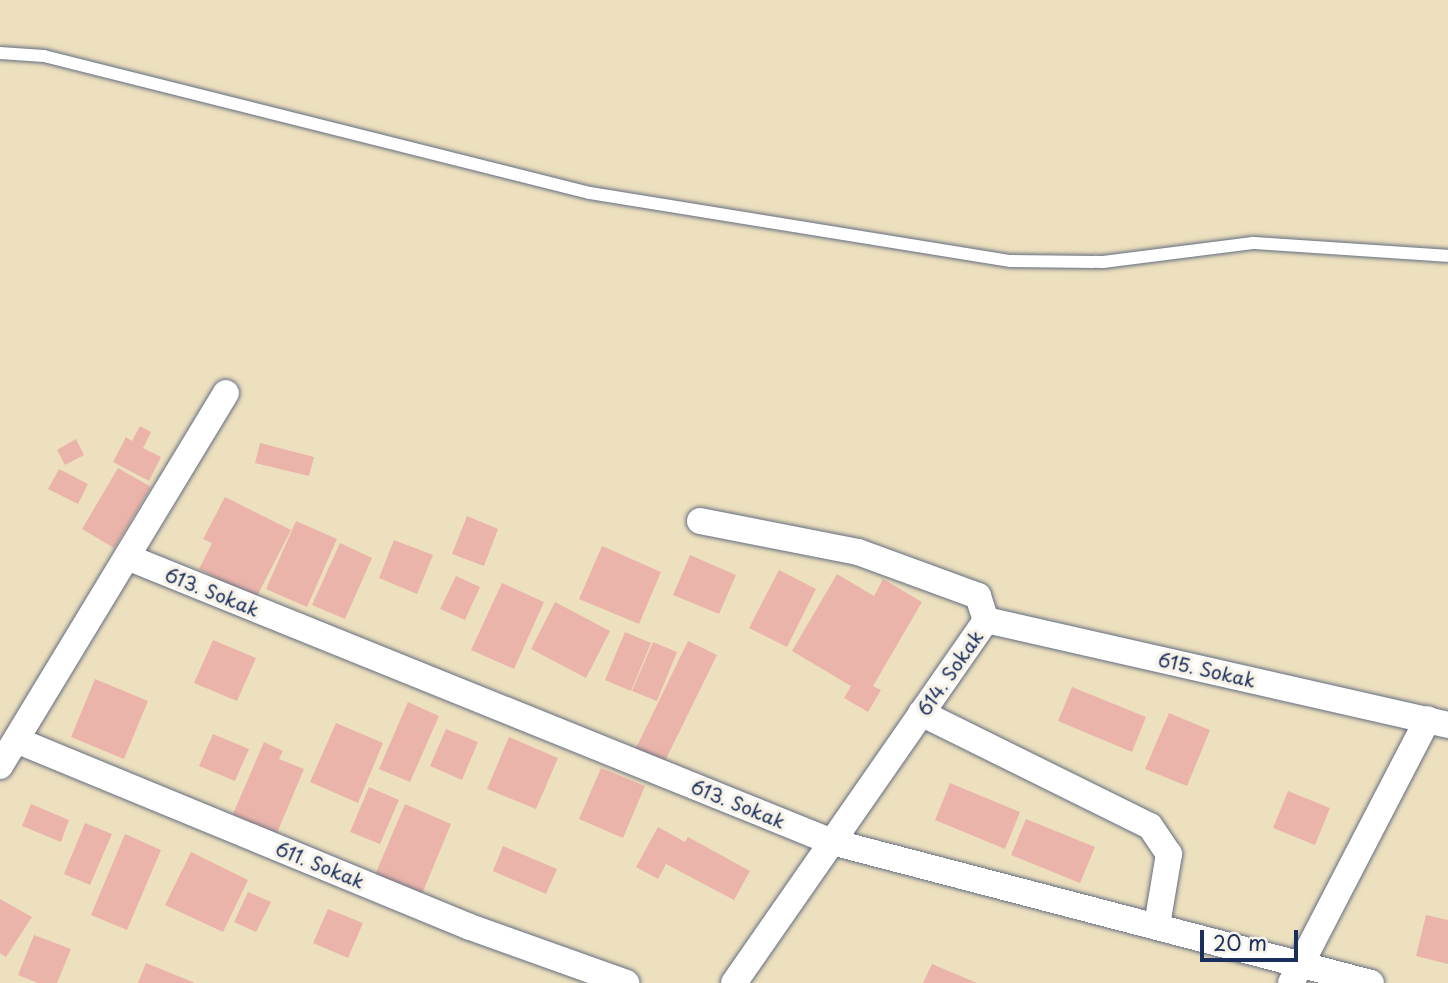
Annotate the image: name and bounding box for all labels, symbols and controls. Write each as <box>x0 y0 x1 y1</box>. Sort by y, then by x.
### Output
street label: 613. Sokak <box>161 562 263 622</box>
street label: 614. Sokak <box>912 625 988 721</box>
street label: 615. Sokak <box>1155 648 1259 692</box>
street label: 613. Sokak <box>687 774 789 834</box>
street label: 611. Sokak <box>271 836 369 894</box>
scale bar <box>1203 916 1301 960</box>
text: 20 m <box>1213 926 1267 958</box>

